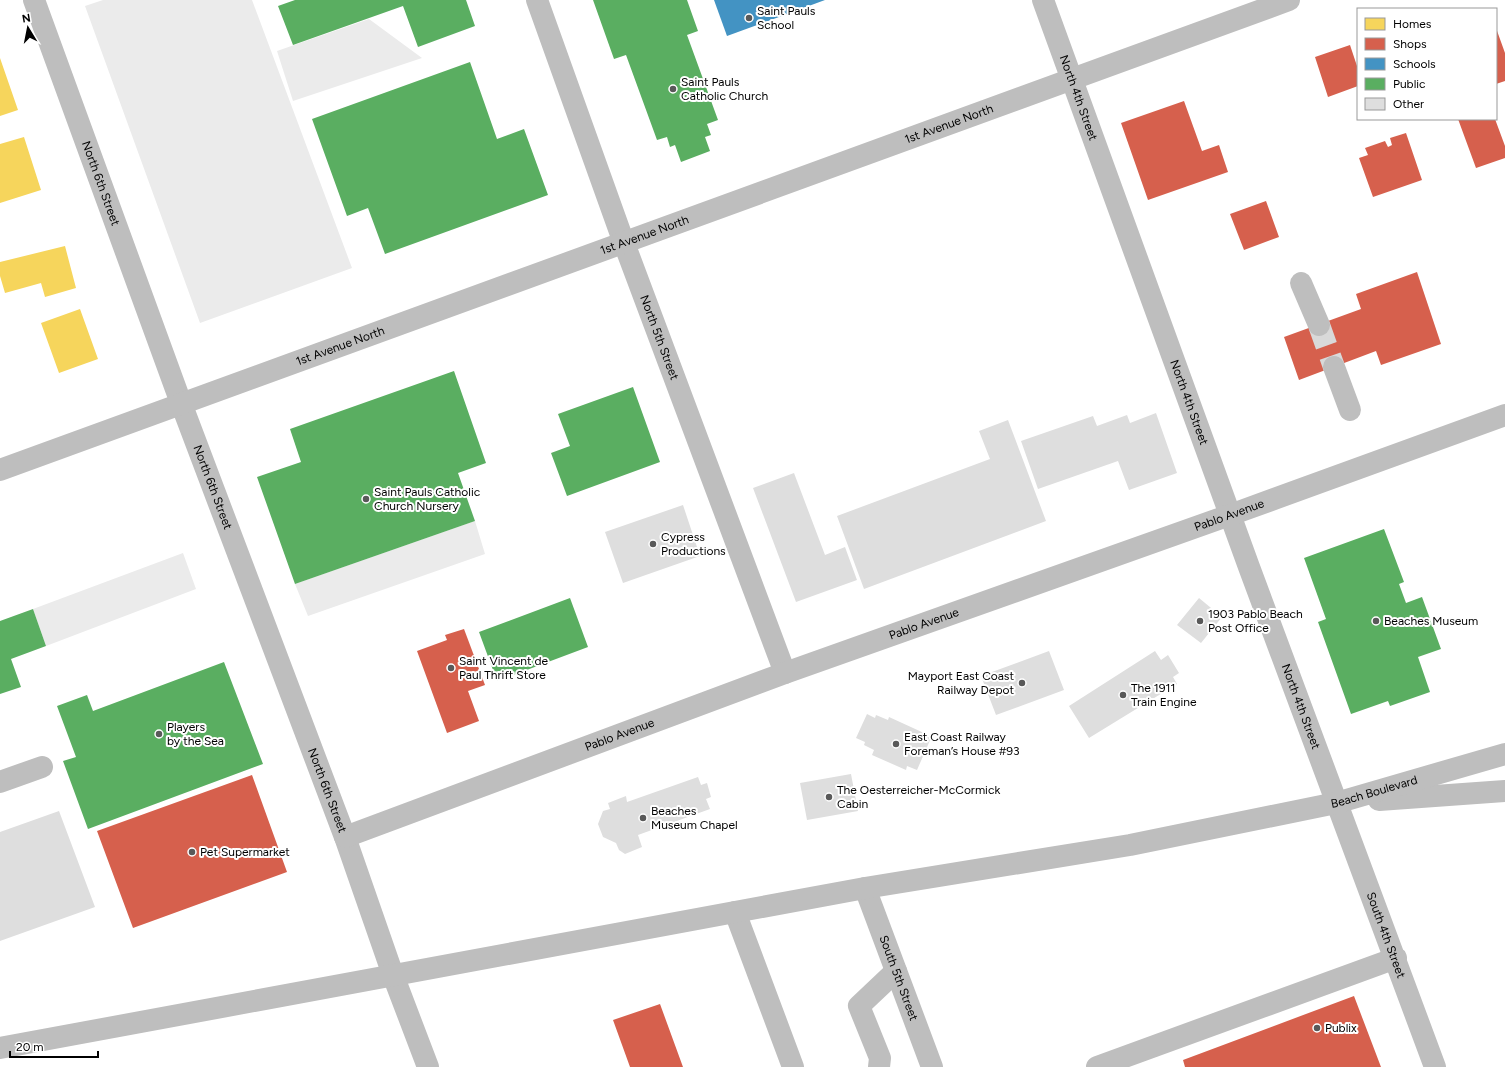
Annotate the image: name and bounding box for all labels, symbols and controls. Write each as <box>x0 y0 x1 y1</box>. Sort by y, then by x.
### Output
place label: Saint Pauls School <box>757 4 816 32</box>
north arrow <box>8 8 48 48</box>
legend <box>1357 8 1497 120</box>
text: N <box>21 12 32 26</box>
marker: Saint Pauls School <box>744 13 754 23</box>
text: Homes <box>1393 17 1432 31</box>
text: Shops <box>1393 37 1427 51</box>
street label: North 4th Street <box>1057 53 1101 143</box>
text: Schools <box>1393 57 1436 71</box>
place label: Saint Pauls Catholic Church <box>681 75 768 103</box>
text: Public <box>1393 77 1426 91</box>
marker: Saint Pauls Catholic Church <box>668 84 678 94</box>
text: Other <box>1393 97 1424 111</box>
street label: 1st Avenue North <box>903 101 995 147</box>
street label: North 6th Street <box>79 139 123 228</box>
street label: 1st Avenue North <box>598 212 691 258</box>
street label: North 5th Street <box>637 293 682 382</box>
street label: 1st Avenue North <box>294 323 387 369</box>
street label: North 4th Street <box>1167 358 1211 447</box>
street label: North 6th Street <box>191 443 235 532</box>
place label: Saint Pauls Catholic Church Nursery <box>374 485 481 513</box>
marker: Saint Pauls Catholic Church Nursery <box>361 494 371 504</box>
street label: Pablo Avenue <box>1192 496 1266 534</box>
place label: Cypress Productions <box>661 530 726 558</box>
marker: Cypress Productions <box>648 539 658 549</box>
street label: Pablo Avenue <box>887 605 961 643</box>
place label: 1903 Pablo Beach Post Office <box>1208 607 1303 635</box>
place label: Beaches Museum <box>1384 614 1478 628</box>
marker: 1903 Pablo Beach Post Office <box>1195 616 1205 626</box>
marker: Beaches Museum <box>1371 616 1381 626</box>
place label: Saint Vincent de Paul Thrift Store <box>459 654 549 682</box>
street label: North 4th Street <box>1279 662 1323 751</box>
marker: Saint Vincent de Paul Thrift Store <box>446 663 456 673</box>
place label: Mayport East Coast Railway Depot <box>908 669 1014 697</box>
marker: Mayport East Coast Railway Depot <box>1017 678 1027 688</box>
place label: The 1911 Train Engine <box>1131 681 1197 709</box>
marker: The 1911 Train Engine <box>1118 690 1128 700</box>
street label: Pablo Avenue <box>583 715 657 754</box>
place label: Players by the Sea <box>167 720 224 748</box>
marker: Players by the Sea <box>154 729 164 739</box>
place label: East Coast Railway Foreman’s House #93 <box>904 730 1020 758</box>
marker: East Coast Railway Foreman’s House #93 <box>891 739 901 749</box>
street label: North 6th Street <box>305 746 350 835</box>
street label: Beach Boulevard <box>1330 773 1419 811</box>
place label: The Oesterreicher-McCormick Cabin <box>837 783 1000 811</box>
marker: The Oesterreicher-McCormick Cabin <box>824 792 834 802</box>
place label: Beaches Museum Chapel <box>651 804 738 832</box>
marker: Beaches Museum Chapel <box>638 813 648 823</box>
place label: Pet Supermarket <box>200 845 290 859</box>
marker: Pet Supermarket <box>187 847 197 857</box>
street label: South 4th Street <box>1364 890 1408 980</box>
street label: South 5th Street <box>876 933 921 1023</box>
place label: Publix <box>1325 1021 1357 1035</box>
marker: Publix <box>1312 1023 1322 1033</box>
scale bar <box>10 1033 98 1059</box>
text: 20 m <box>16 1040 44 1054</box>

